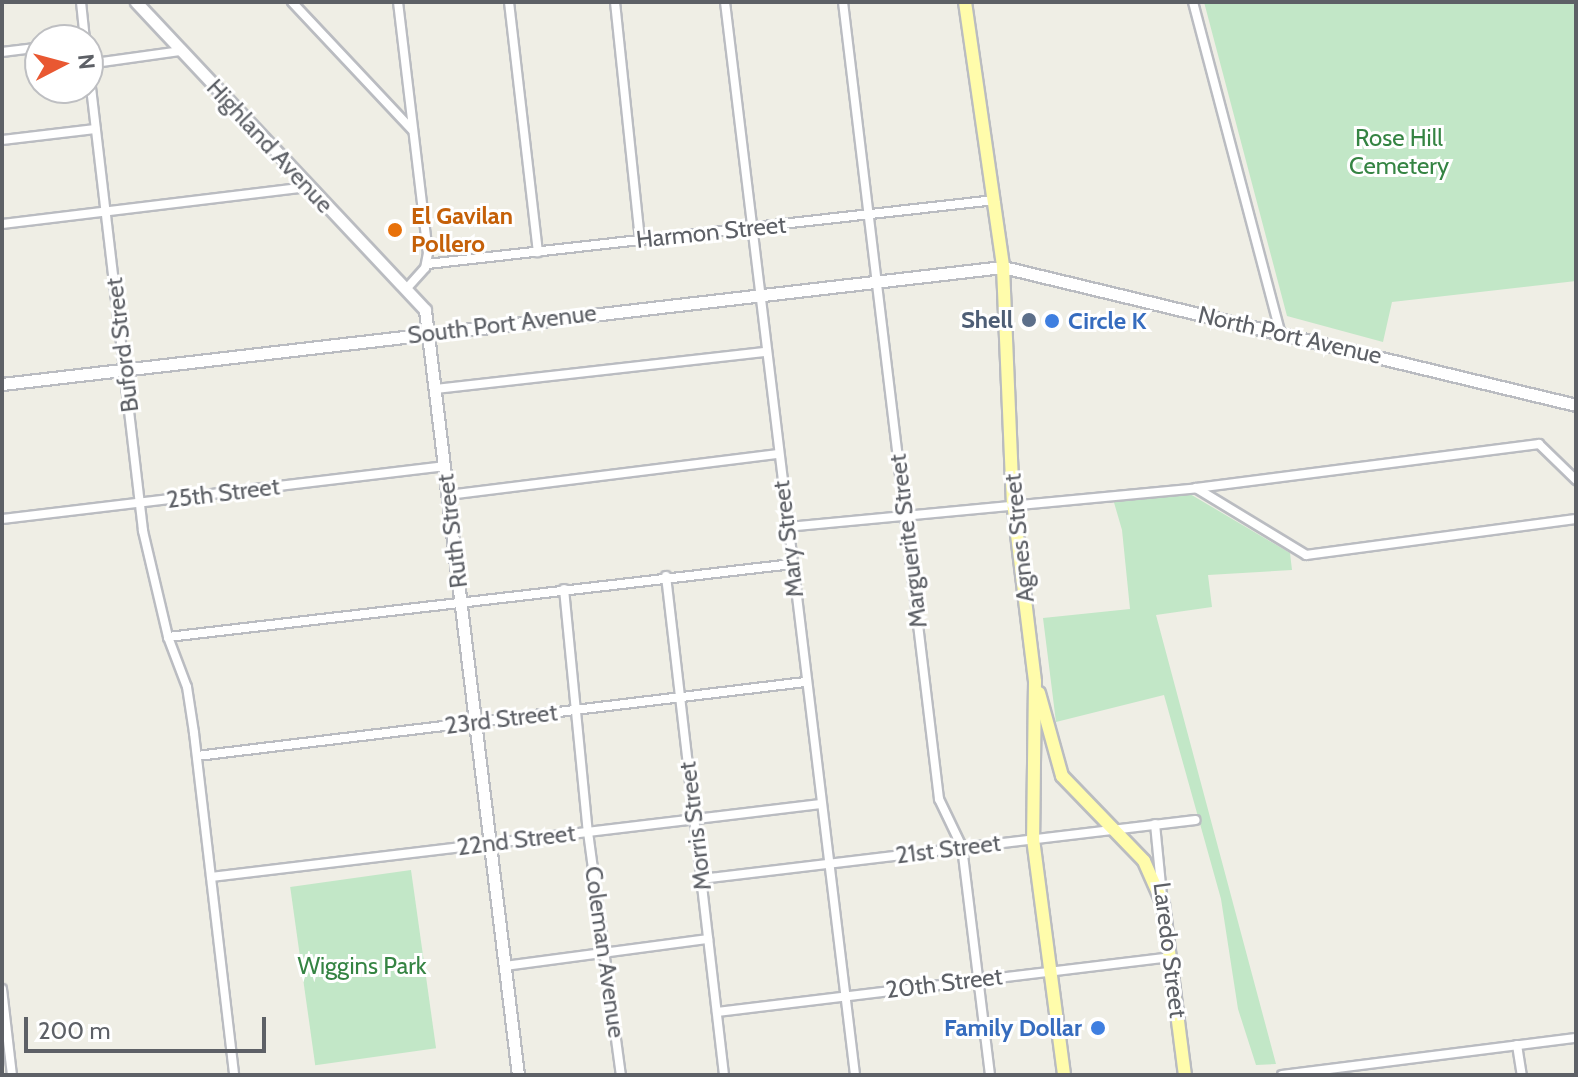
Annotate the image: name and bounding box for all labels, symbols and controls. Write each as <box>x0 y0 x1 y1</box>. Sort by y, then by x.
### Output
north arrow <box>24 24 104 104</box>
text: N <box>72 52 101 71</box>
street label: Highland Avenue <box>201 73 339 219</box>
park label: Rose Hill Cemetery <box>1349 124 1449 180</box>
place label: El Gavilan Pollero <box>411 202 513 258</box>
street label: Harmon Street <box>635 210 787 254</box>
marker: El Gavilan Pollero <box>386 221 404 239</box>
street label: Buford Street <box>99 276 145 414</box>
street label: South Port Avenue <box>406 298 598 350</box>
street label: North Port Avenue <box>1195 300 1385 370</box>
place label: Shell <box>961 306 1013 334</box>
place label: Circle K <box>1068 307 1147 335</box>
marker: Shell <box>1020 311 1038 329</box>
marker: Circle K <box>1043 312 1061 330</box>
street label: Marguerite Street <box>883 452 933 630</box>
street label: 25th Street <box>165 472 281 514</box>
street label: Ruth Street <box>431 472 473 590</box>
street label: Agnes Street <box>998 472 1040 604</box>
street label: Mary Street <box>767 479 809 599</box>
street label: 23rd Street <box>443 698 559 740</box>
street label: Morris Street <box>673 760 717 892</box>
street label: 22nd Street <box>455 818 577 862</box>
street label: 21st Street <box>894 828 1002 870</box>
street label: Coleman Avenue <box>579 864 631 1040</box>
street label: Laredo Street <box>1147 880 1193 1020</box>
park label: Wiggins Park <box>297 952 427 980</box>
street label: 20th Street <box>884 962 1004 1004</box>
scale bar <box>28 1001 270 1051</box>
place label: Family Dollar <box>944 1014 1082 1042</box>
text: 200 m <box>38 1016 111 1045</box>
marker: Family Dollar <box>1089 1019 1107 1037</box>

